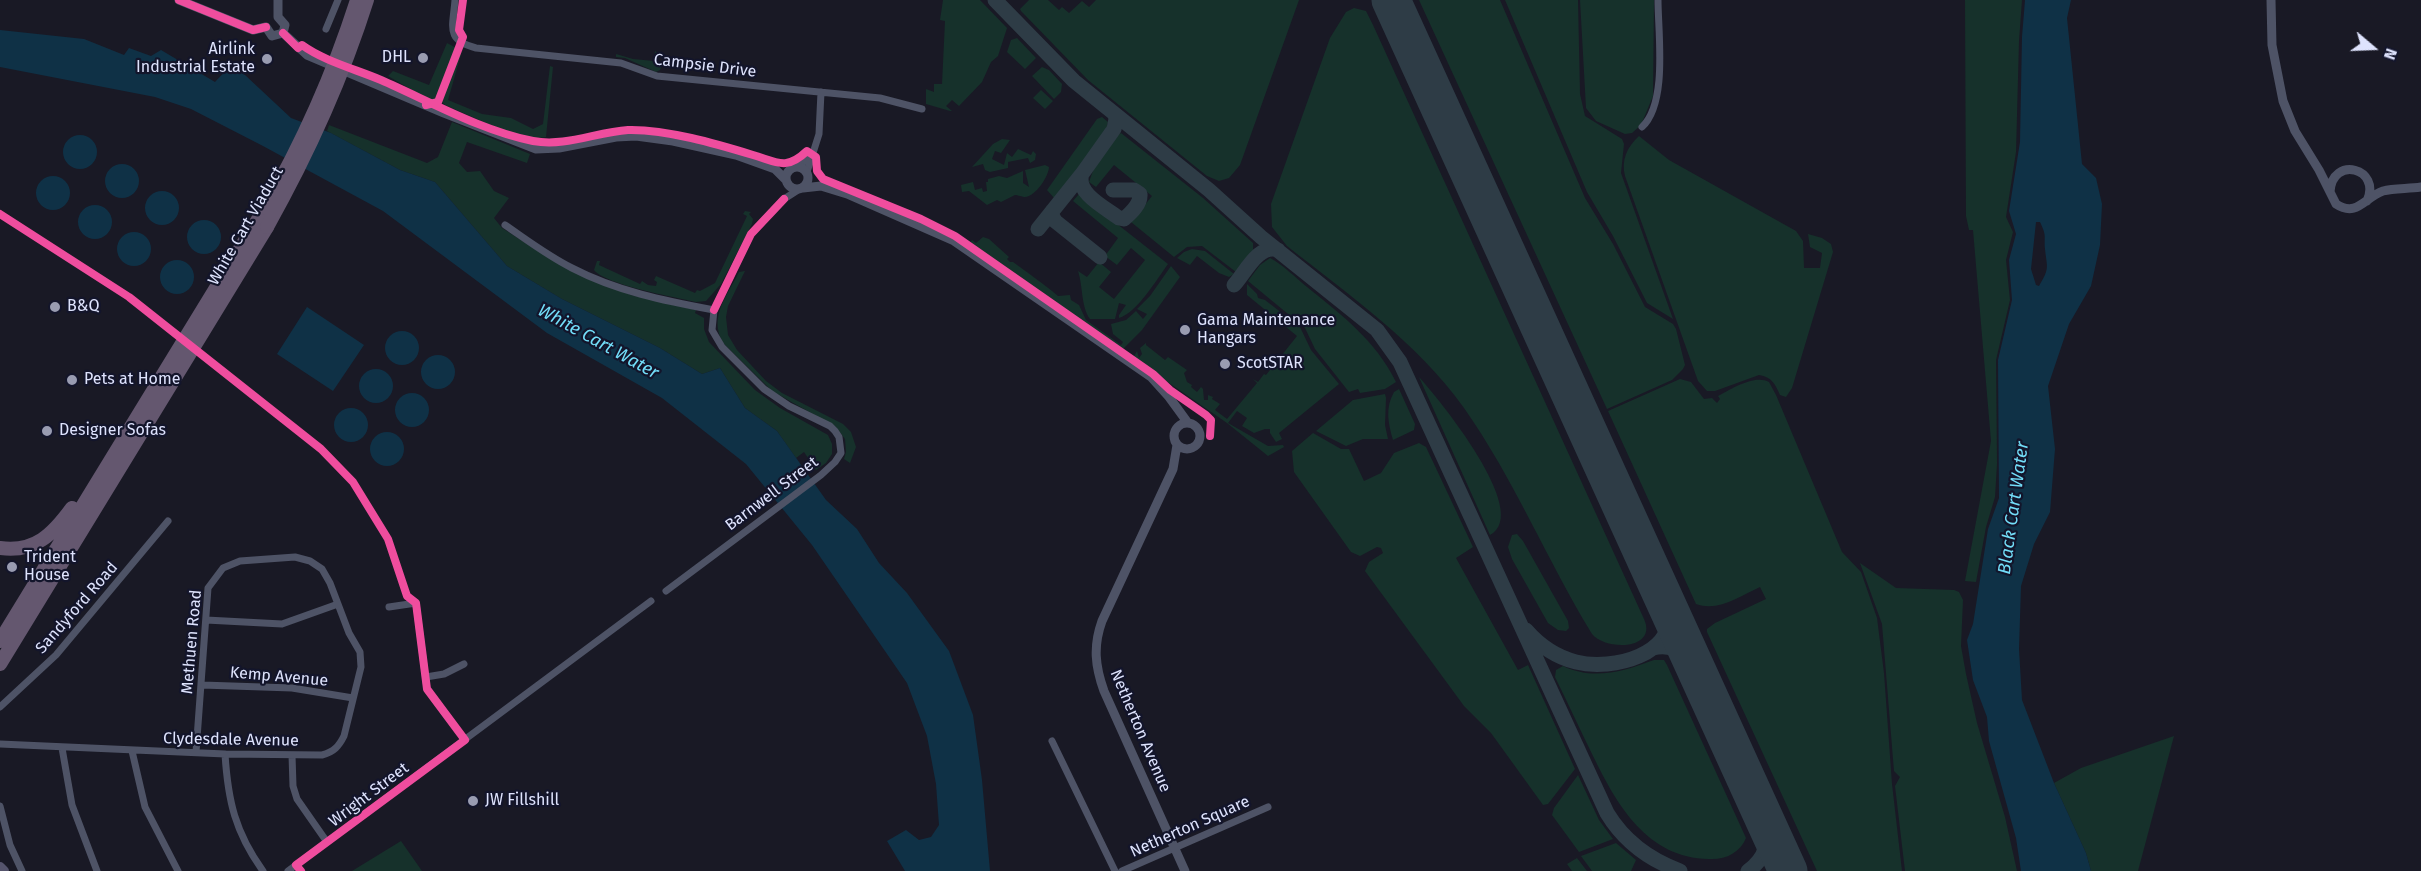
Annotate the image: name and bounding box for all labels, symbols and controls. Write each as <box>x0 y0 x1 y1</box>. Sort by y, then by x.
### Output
north arrow <box>2343 18 2403 78</box>
place label: Airlink Industrial Estate <box>136 40 255 78</box>
text: N <box>2380 46 2401 62</box>
place label: DHL <box>382 48 411 68</box>
street label: Campsie Drive <box>653 50 757 82</box>
marker: DHL <box>416 51 430 65</box>
marker: Airlink Industrial Estate <box>260 52 274 66</box>
street label: White Cart Viaduct <box>204 163 288 289</box>
place label: B&Q <box>67 297 99 317</box>
marker: B&Q <box>48 300 62 314</box>
water label: White Cart Water <box>534 300 662 384</box>
place label: Gama Maintenance Hangars <box>1197 311 1335 349</box>
marker: Gama Maintenance Hangars <box>1178 323 1192 337</box>
place label: ScotSTAR <box>1237 354 1303 374</box>
marker: ScotSTAR <box>1218 357 1232 371</box>
place label: Pets at Home <box>84 370 180 390</box>
marker: Pets at Home <box>65 373 79 387</box>
place label: Designer Sofas <box>59 421 166 441</box>
marker: Designer Sofas <box>40 424 54 438</box>
water label: Black Cart Water <box>1994 440 2034 576</box>
street label: Barnwell Street <box>722 453 822 535</box>
place label: Trident House <box>24 548 76 586</box>
street label: Sandyford Road <box>32 558 122 658</box>
marker: Trident House <box>5 560 19 574</box>
street label: Methuen Road <box>178 589 206 695</box>
street label: Kemp Avenue <box>229 663 329 691</box>
street label: Netherton Avenue <box>1106 667 1174 795</box>
street label: Clydesdale Avenue <box>163 729 299 751</box>
street label: Wright Street <box>325 759 413 831</box>
place label: JW Fillshill <box>485 791 559 811</box>
street label: Netherton Square <box>1127 792 1253 862</box>
marker: JW Fillshill <box>466 794 480 808</box>

